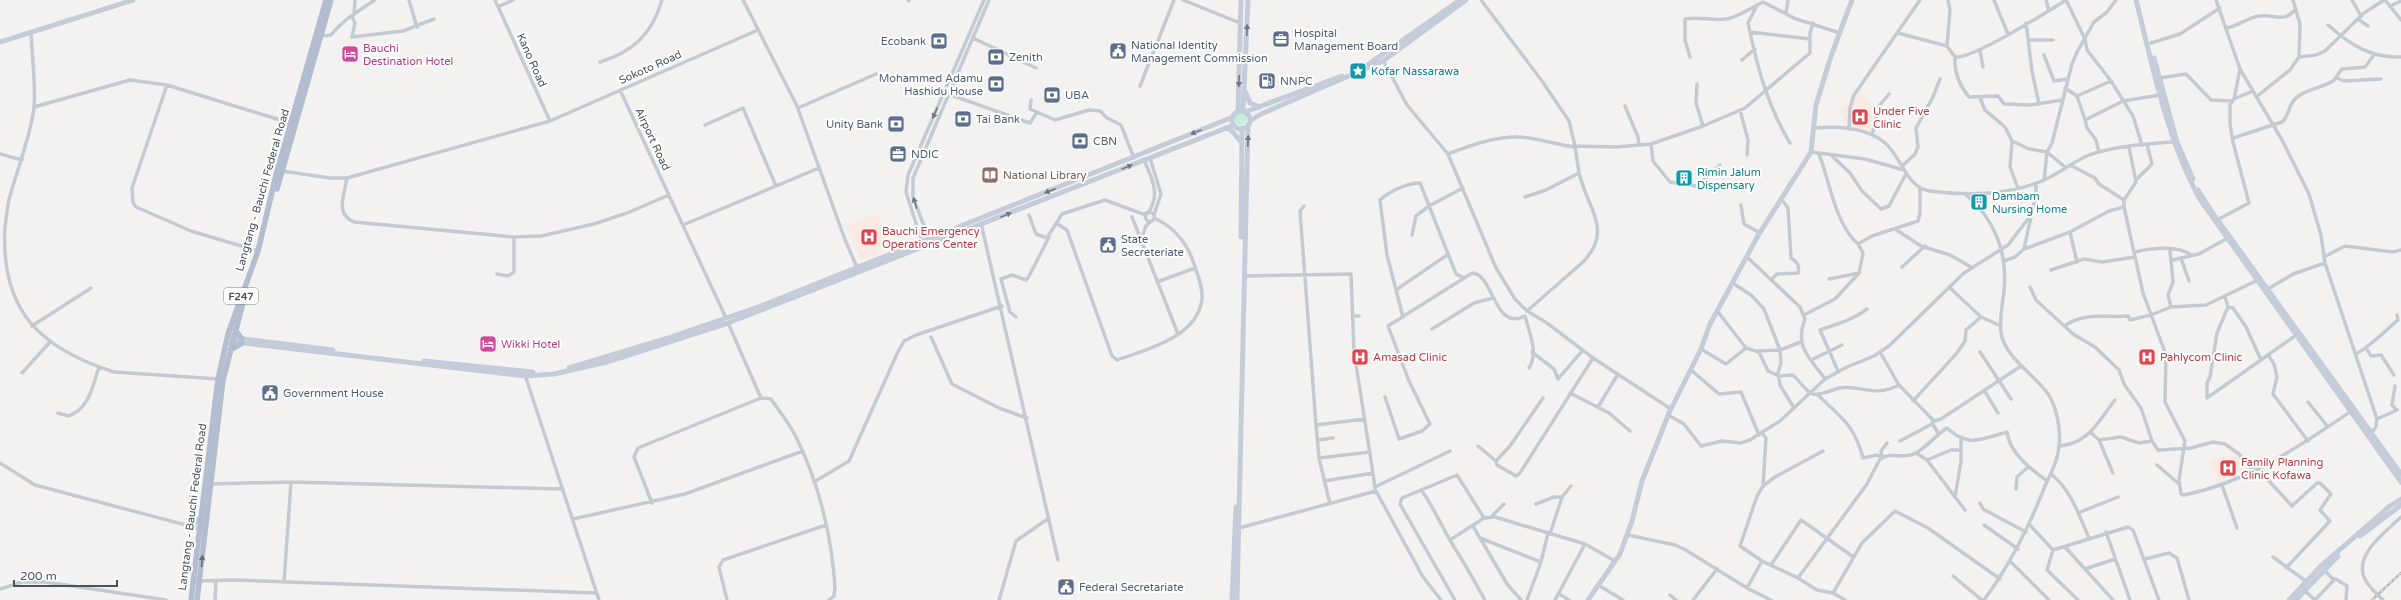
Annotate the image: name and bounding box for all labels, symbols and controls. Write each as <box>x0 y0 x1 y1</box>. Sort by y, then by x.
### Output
one-way arrow <box>1244 23 1250 36</box>
place label: Hospital Management Board <box>1294 27 1398 53</box>
office icon: Hospital Management Board <box>1271 29 1291 49</box>
street label: Kano Road <box>514 31 549 89</box>
bank icon: Ecobank <box>929 31 949 51</box>
place label: Ecobank <box>881 35 926 48</box>
place label: National Identity Management Commission <box>1131 39 1268 65</box>
public building icon: National Identity Management Commission <box>1108 41 1128 61</box>
place label: Bauchi Destination Hotel <box>363 42 453 68</box>
hotel icon: Bauchi Destination Hotel <box>340 44 360 64</box>
bank icon: Zenith <box>986 47 1006 67</box>
street label: Sokoto Road <box>617 48 684 87</box>
place label: Zenith <box>1009 51 1043 64</box>
place icon: Kofar Nassarawa <box>1348 61 1368 81</box>
place label: Kofar Nassarawa <box>1371 65 1459 78</box>
fuel station icon: NNPC <box>1257 71 1277 91</box>
place label: Mohammed Adamu Hashidu House <box>879 72 983 98</box>
bank icon: Mohammed Adamu Hashidu House <box>986 74 1006 94</box>
one-way arrow <box>1235 75 1242 87</box>
place label: NNPC <box>1280 75 1313 88</box>
bank icon: UBA <box>1042 85 1062 105</box>
place label: UBA <box>1065 89 1089 102</box>
place label: Under Five Clinic <box>1873 105 1929 131</box>
street label: Airport Road <box>632 106 673 173</box>
street label: Langtang - Bauchi Federal Road <box>233 107 292 273</box>
one-way arrow <box>932 107 938 118</box>
hospital icon: Under Five Clinic <box>1850 107 1870 127</box>
bank icon: Tai Bank <box>953 109 973 129</box>
place label: Tai Bank <box>976 113 1020 126</box>
bank icon: Unity Bank <box>886 114 906 134</box>
place label: Unity Bank <box>826 118 883 131</box>
one-way arrow <box>1190 130 1202 136</box>
bank icon: CBN <box>1070 131 1090 151</box>
place label: CBN <box>1093 135 1117 148</box>
one-way arrow <box>1244 135 1251 147</box>
office icon: NDIC <box>888 144 908 164</box>
place label: NDIC <box>911 148 939 161</box>
one-way arrow <box>1121 164 1132 170</box>
library icon: National Library <box>980 165 1000 185</box>
place label: Rimin Jalum Dispensary <box>1697 166 1761 192</box>
building icon: Rimin Jalum Dispensary <box>1674 168 1694 188</box>
place label: National Library <box>1003 169 1087 182</box>
one-way arrow <box>1043 188 1055 194</box>
place label: Dambam Nursing Home <box>1992 190 2067 216</box>
building icon: Dambam Nursing Home <box>1969 192 1989 212</box>
one-way arrow <box>912 197 918 209</box>
one-way arrow <box>1000 212 1012 218</box>
place label: Bauchi Emergency Operations Center <box>882 225 980 251</box>
hospital icon: Bauchi Emergency Operations Center <box>859 227 879 247</box>
place label: State Secreteriate <box>1121 233 1184 259</box>
public building icon: State Secreteriate <box>1098 235 1118 255</box>
road number: F247 <box>224 288 258 304</box>
hotel icon: Wikki Hotel <box>478 334 498 354</box>
place label: Wikki Hotel <box>501 338 560 351</box>
hospital icon: Amasad Clinic <box>1350 347 1370 367</box>
hospital icon: Pahlycom Clinic <box>2137 347 2157 367</box>
place label: Amasad Clinic <box>1373 351 1447 364</box>
place label: Pahlycom Clinic <box>2160 351 2243 364</box>
public building icon: Government House <box>260 383 280 403</box>
place label: Government House <box>283 387 384 400</box>
street label: Langtang - Bauchi Federal Road <box>176 423 209 591</box>
place label: Family Planning Clinic Kofawa <box>2241 456 2323 482</box>
hospital icon: Family Planning Clinic Kofawa <box>2218 458 2238 478</box>
one-way arrow <box>198 555 205 567</box>
scale bar <box>14 562 117 588</box>
text: 200 m <box>20 569 57 583</box>
public building icon: Federal Secretariate <box>1056 577 1076 597</box>
place label: Federal Secretariate <box>1079 581 1184 594</box>

